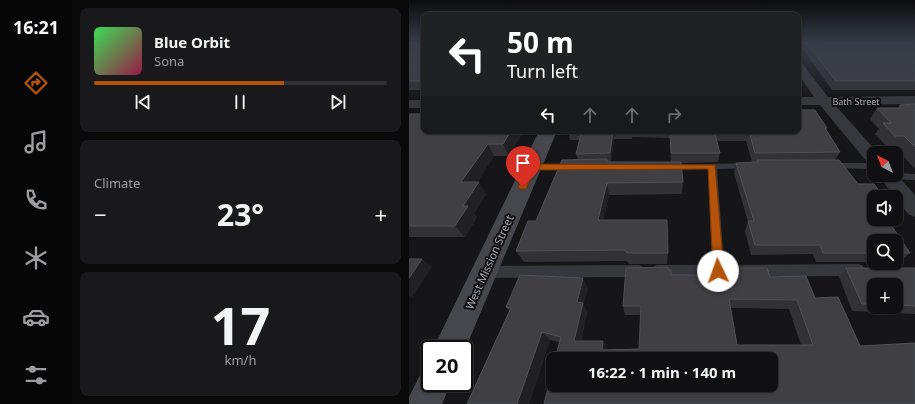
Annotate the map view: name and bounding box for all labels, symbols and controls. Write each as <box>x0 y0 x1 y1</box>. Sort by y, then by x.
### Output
text: 16:21 <box>13 15 59 39</box>
text: 50 m <box>507 23 574 61</box>
icon: left <box>441 28 493 80</box>
text: Blue Orbit <box>154 32 230 52</box>
text: Sona <box>154 52 184 70</box>
text: Turn left <box>507 59 578 83</box>
icon: directions <box>22 69 50 97</box>
icon: previous <box>132 91 154 113</box>
icon: pause <box>229 91 251 113</box>
icon: next <box>327 91 349 113</box>
street label: Bath Street <box>832 95 880 108</box>
icon: left <box>537 104 559 126</box>
icon: ahead <box>579 104 601 126</box>
icon: ahead <box>621 104 643 126</box>
icon: right <box>663 104 685 126</box>
icon: music <box>22 128 50 156</box>
pin <box>506 146 540 187</box>
north arrow <box>867 146 903 182</box>
map controls <box>867 146 903 314</box>
icon: arrive <box>512 152 534 174</box>
text: Climate <box>94 174 140 192</box>
icon: phone <box>22 186 50 214</box>
button: sound <box>867 190 903 226</box>
text: 23° <box>217 194 264 235</box>
text: − <box>94 199 107 229</box>
text: + <box>374 199 387 229</box>
street label: West Mission Street <box>462 213 517 311</box>
button: search <box>867 234 903 270</box>
icon: climate <box>22 244 50 272</box>
position arrow <box>697 250 739 292</box>
button: + <box>867 278 903 314</box>
text: 17 <box>211 289 270 360</box>
icon: car <box>22 303 50 331</box>
speed limit sign: 20 <box>421 340 473 392</box>
text: km/h <box>225 351 256 369</box>
icon: filters <box>22 361 50 389</box>
text: 16:22 · 1 min · 140 m <box>588 362 736 382</box>

